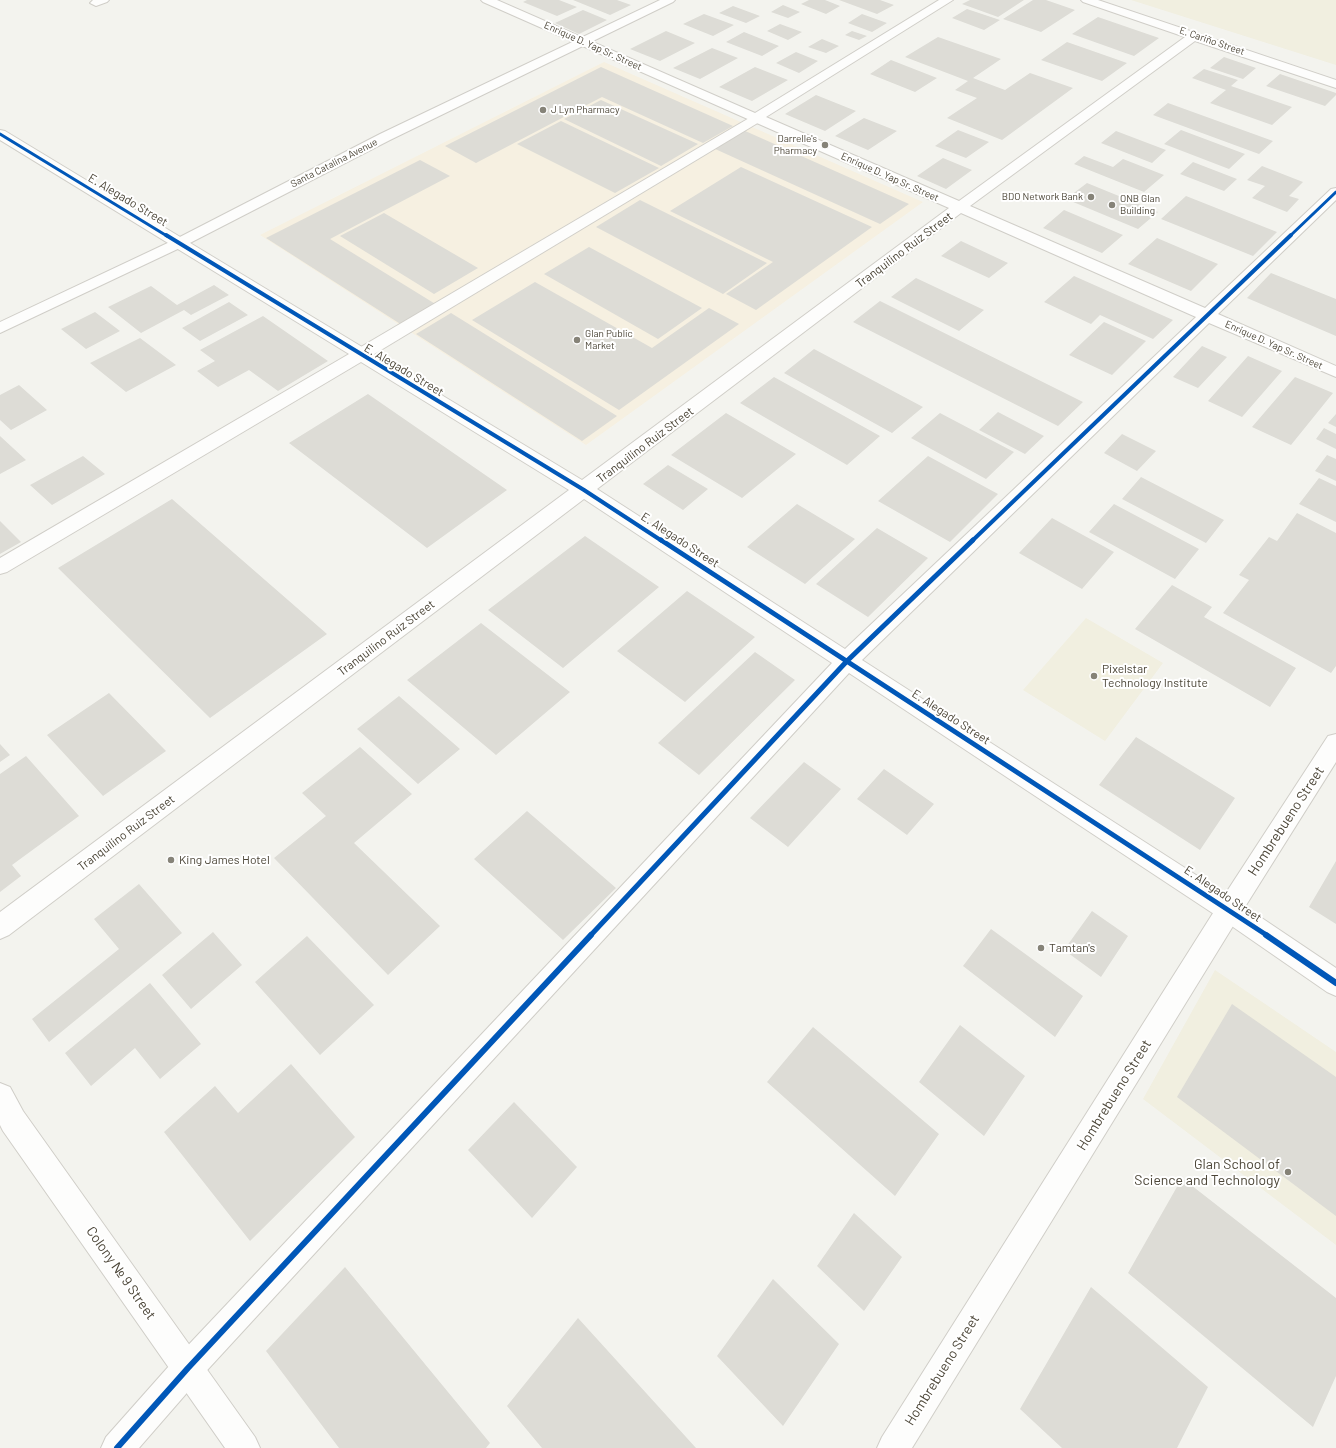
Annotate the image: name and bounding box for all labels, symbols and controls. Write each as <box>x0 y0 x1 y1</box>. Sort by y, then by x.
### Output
street label: Enrique D. Yap Sr. Street <box>542 19 644 73</box>
street label: E. Cariño Street <box>1178 24 1246 58</box>
place label: J Lyn Pharmacy <box>551 104 620 116</box>
marker: J Lyn Pharmacy <box>538 105 548 115</box>
place label: Darrelle's Pharmacy <box>774 133 817 156</box>
street label: Santa Catalina Avenue <box>288 136 380 190</box>
marker: Darrelle's Pharmacy <box>820 140 830 150</box>
street label: Enrique D. Yap Sr. Street <box>839 150 941 204</box>
street label: E. Alegado Street <box>86 171 170 229</box>
place label: BDO Network Bank <box>1002 191 1083 203</box>
marker: BDO Network Bank <box>1086 192 1096 202</box>
place label: ONB Glan Building <box>1120 193 1160 216</box>
marker: ONB Glan Building <box>1107 200 1117 210</box>
street label: Tranquilino Ruiz Street <box>853 209 955 291</box>
street label: Enrique D. Yap Sr. Street <box>1223 318 1325 372</box>
place label: Glan Public Market <box>585 328 633 352</box>
marker: Glan Public Market <box>572 335 582 345</box>
street label: E. Alegado Street <box>362 341 446 399</box>
street label: Tranquilino Ruiz Street <box>594 404 696 486</box>
street label: E. Alegado Street <box>638 509 722 571</box>
street label: Tranquilino Ruiz Street <box>335 597 437 679</box>
place label: Pixelstar Technology Institute <box>1102 662 1208 690</box>
marker: Pixelstar Technology Institute <box>1089 671 1099 681</box>
street label: E. Alegado Street <box>909 686 993 748</box>
street label: Hombrebueno Street <box>1244 763 1328 879</box>
street label: Tranquilino Ruiz Street <box>75 792 177 874</box>
place label: King James Hotel <box>179 853 270 867</box>
marker: King James Hotel <box>166 855 176 865</box>
street label: E. Alegado Street <box>1182 863 1264 925</box>
place label: Tamtan's <box>1049 941 1095 955</box>
marker: Tamtan's <box>1036 943 1046 953</box>
street label: Hombrebueno Street <box>1073 1037 1155 1153</box>
place label: Glan School of Science and Technology <box>1134 1156 1280 1188</box>
marker: Glan School of Science and Technology <box>1283 1167 1293 1177</box>
street label: Colony № 9 Street <box>83 1223 159 1323</box>
street label: Hombrebueno Street <box>901 1312 983 1428</box>

